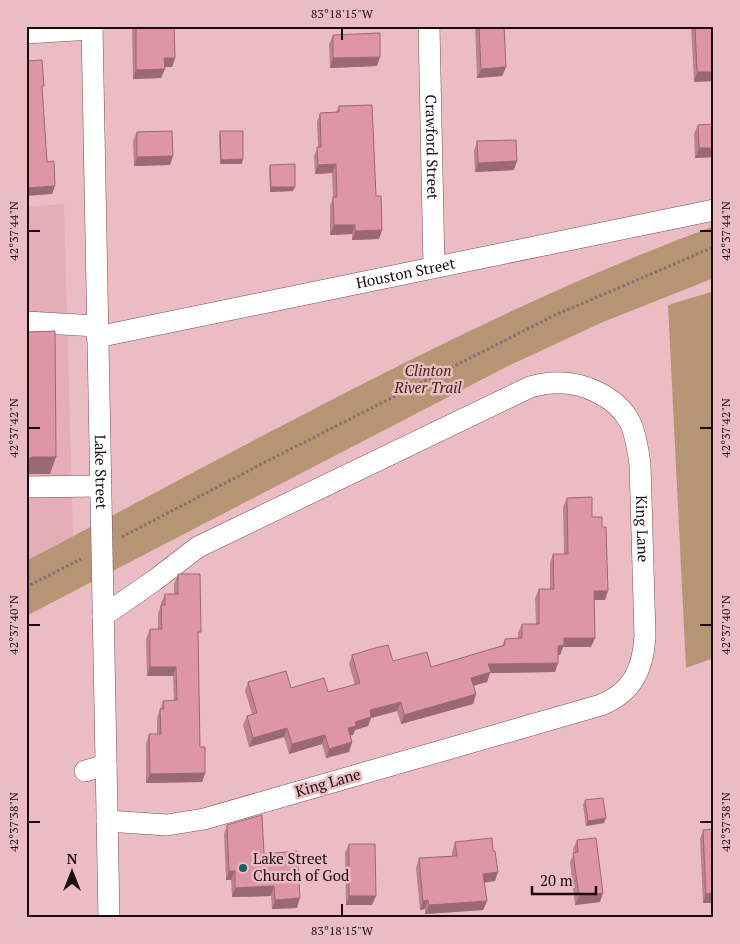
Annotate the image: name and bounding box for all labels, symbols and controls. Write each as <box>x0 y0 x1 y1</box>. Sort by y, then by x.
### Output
text: 83°18'15"W <box>311 6 374 21</box>
street label: Crawford Street <box>421 94 444 200</box>
text: 42°37'44"N <box>6 201 21 261</box>
text: 42°37'44"N <box>718 201 733 261</box>
street label: Houston Street <box>354 252 457 292</box>
park label: Clinton River Trail <box>393 360 463 397</box>
text: 42°37'42"N <box>6 398 21 458</box>
text: 42°37'42"N <box>718 398 733 458</box>
street label: Lake Street <box>91 434 112 510</box>
street label: King Lane <box>632 495 654 562</box>
text: 42°37'40"N <box>6 595 21 655</box>
text: 42°37'40"N <box>718 595 733 655</box>
street label: King Lane <box>293 763 363 801</box>
text: 42°37'38"N <box>6 792 21 852</box>
text: 42°37'38"N <box>718 792 733 852</box>
north arrow <box>48 846 98 896</box>
place label: Lake Street Church of God <box>253 848 349 885</box>
text: N <box>67 849 78 868</box>
marker: Lake Street Church of God <box>237 862 249 874</box>
scale bar <box>532 864 596 896</box>
text: 20 m <box>540 870 573 890</box>
text: 83°18'15"W <box>311 923 374 938</box>

